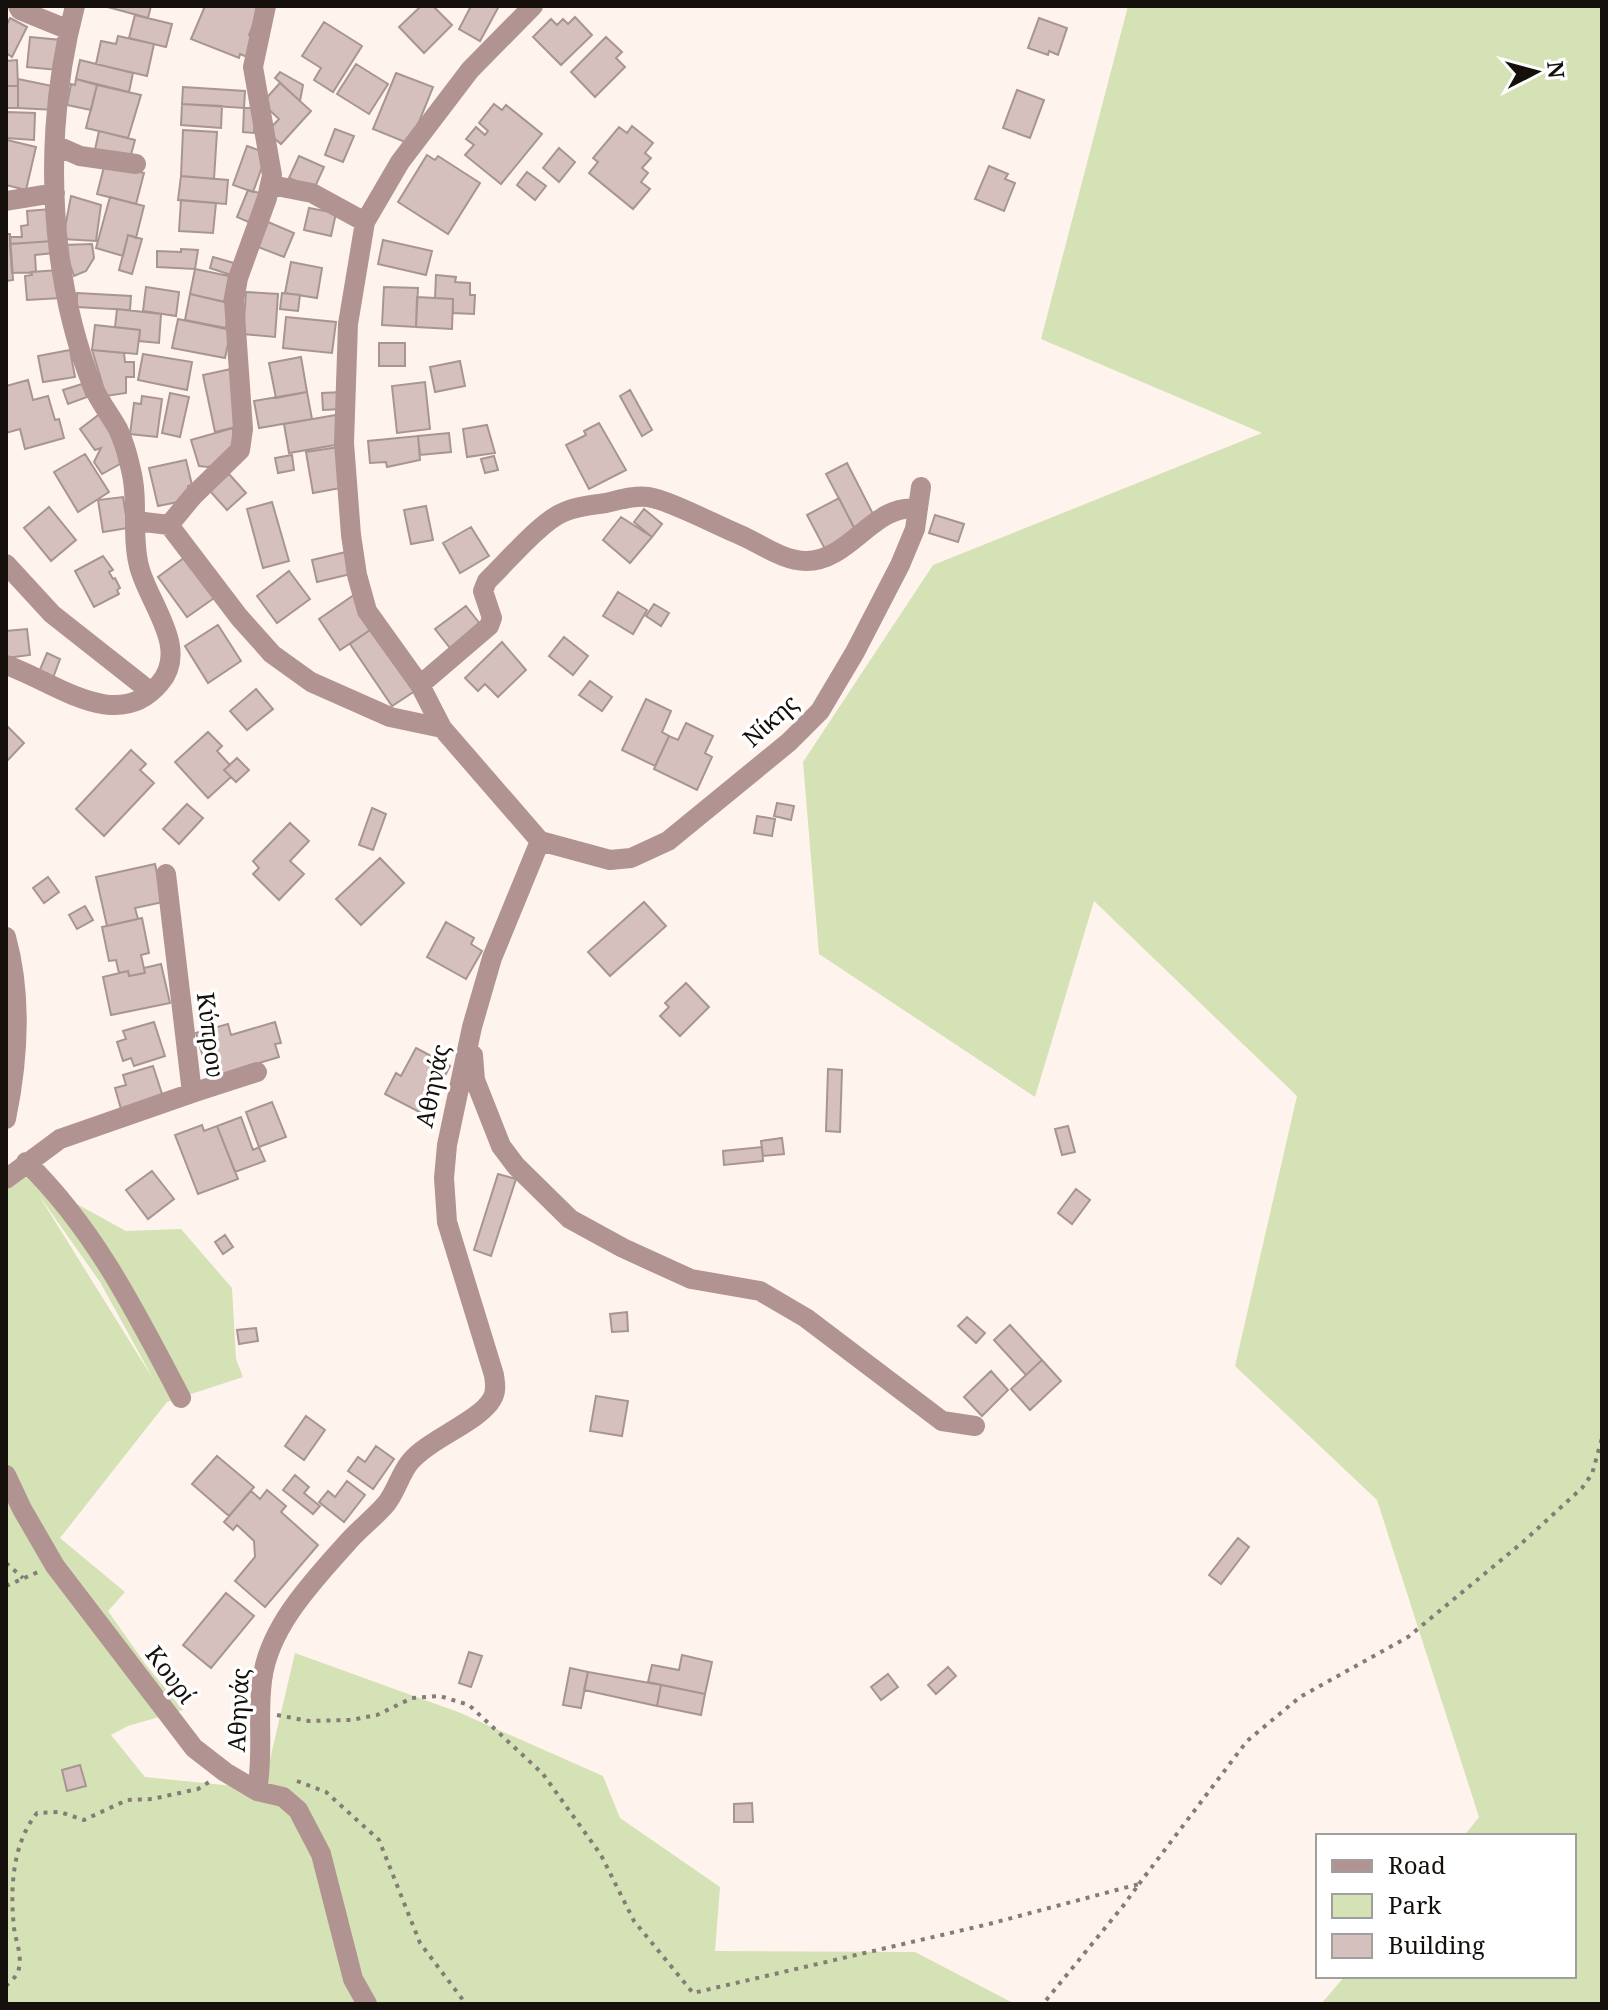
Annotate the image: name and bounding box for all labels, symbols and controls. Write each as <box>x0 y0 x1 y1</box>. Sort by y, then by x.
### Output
north arrow <box>1496 32 1576 112</box>
text: N <box>1541 60 1573 80</box>
street label: Νίκης <box>735 686 805 754</box>
street label: Κύπρου <box>190 990 233 1079</box>
street label: Αθηνάς <box>407 1041 456 1130</box>
street label: Κουρί <box>139 1638 204 1710</box>
street label: Αθηνάς <box>219 1667 256 1753</box>
legend <box>1316 1834 1576 1978</box>
text: Road <box>1388 1848 1446 1881</box>
text: Park <box>1388 1888 1442 1921</box>
text: Building <box>1388 1928 1485 1961</box>

